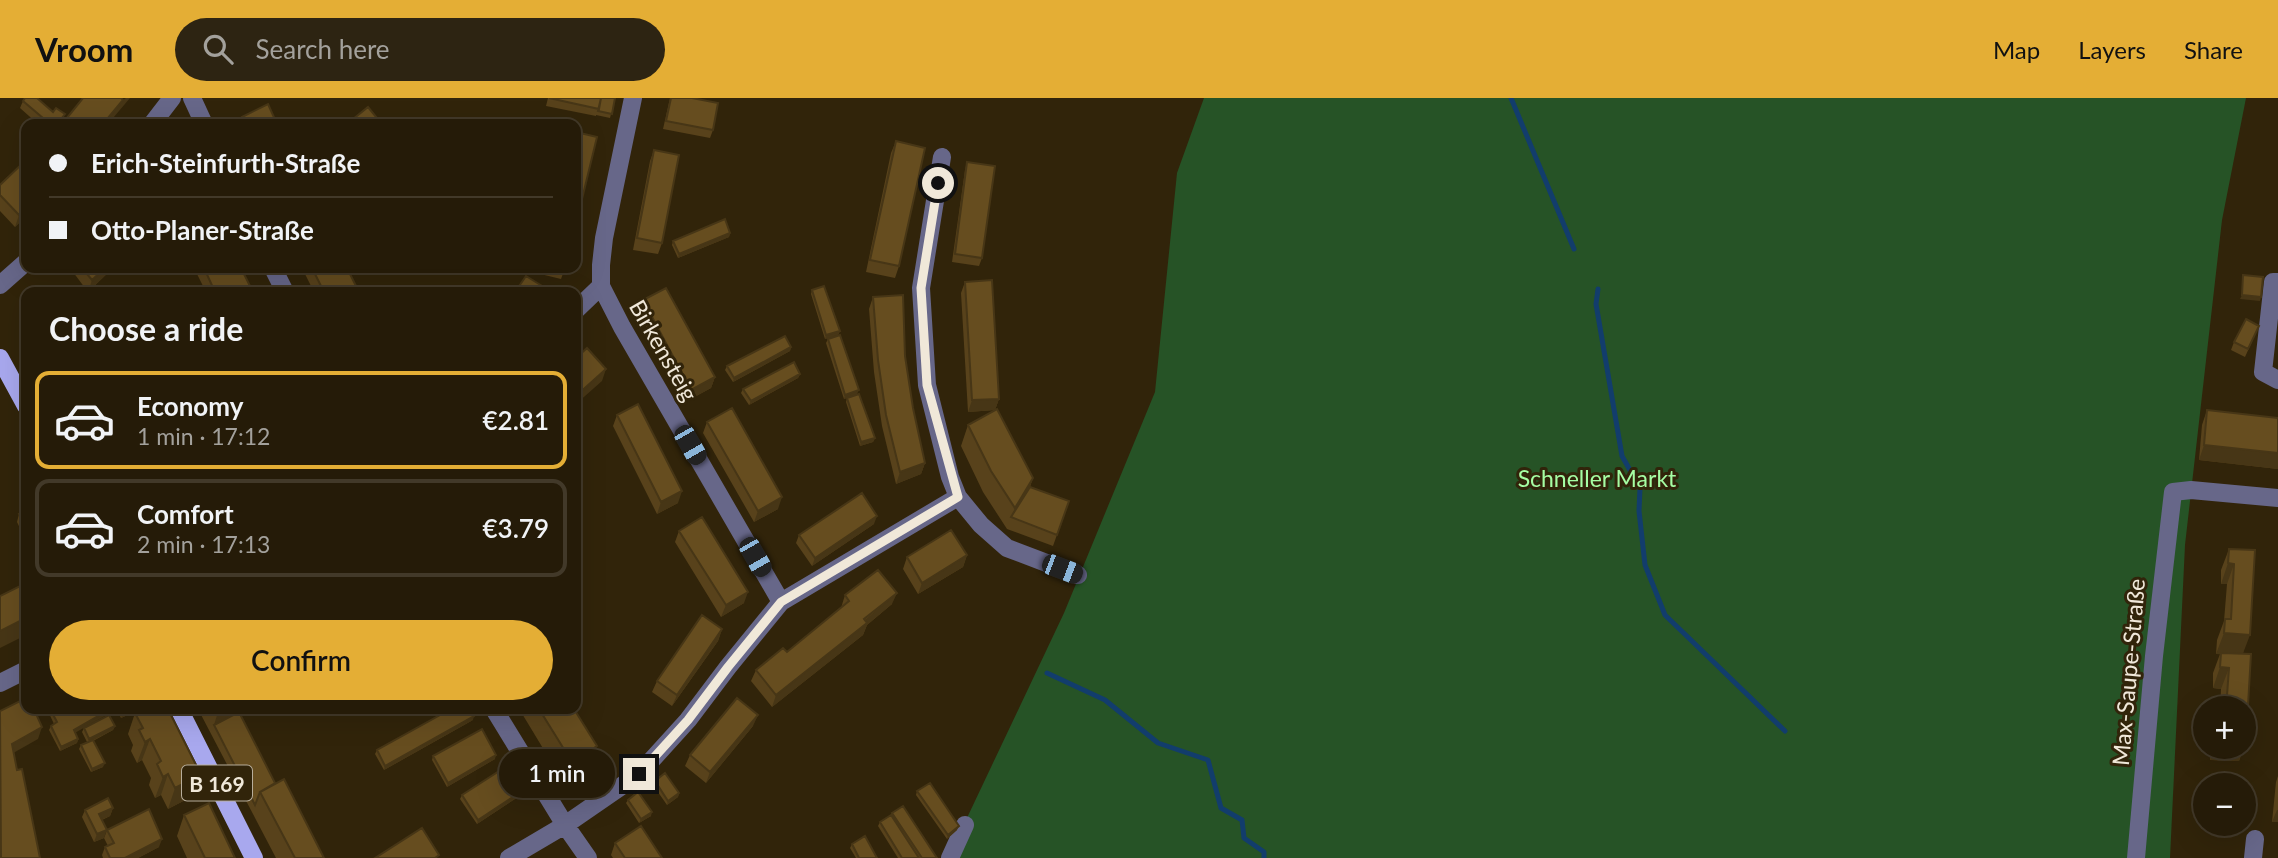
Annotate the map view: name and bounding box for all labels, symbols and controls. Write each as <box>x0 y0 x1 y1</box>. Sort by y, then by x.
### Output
search box <box>175 18 665 81</box>
text: Vroom <box>35 29 133 69</box>
icon: search <box>199 30 237 68</box>
text: Search here <box>255 33 390 65</box>
text: Map <box>1993 35 2040 64</box>
text: Layers <box>2078 35 2146 64</box>
text: Share <box>2184 35 2243 64</box>
text: Erich-Steinfurth-Straße <box>91 147 360 179</box>
route start <box>922 167 954 199</box>
text: Otto-Planer-Straße <box>91 214 314 246</box>
street label: Birkensteig <box>624 294 704 406</box>
text: Choose a ride <box>49 309 243 348</box>
icon: car <box>53 389 116 452</box>
text: Economy <box>137 390 243 422</box>
text: €2.81 <box>483 404 549 436</box>
text: 1 min · 17:12 <box>137 422 270 450</box>
car <box>671 422 710 468</box>
park label: Schneller Markt <box>1518 464 1677 492</box>
icon: car <box>53 497 116 560</box>
text: Comfort <box>137 498 234 530</box>
text: €3.79 <box>483 512 549 544</box>
text: 2 min · 17:13 <box>137 530 270 558</box>
car <box>736 534 775 580</box>
car <box>1039 552 1086 586</box>
street label: Max-Saupe-Straße <box>2106 577 2150 767</box>
button: Confirm <box>49 620 553 700</box>
map controls <box>2193 696 2256 836</box>
button: + <box>2193 696 2256 759</box>
callout: 1 min <box>499 750 614 798</box>
route end <box>623 758 655 790</box>
text: 1 min <box>529 759 585 787</box>
road number: B 169 <box>182 766 252 800</box>
button: − <box>2193 773 2256 836</box>

